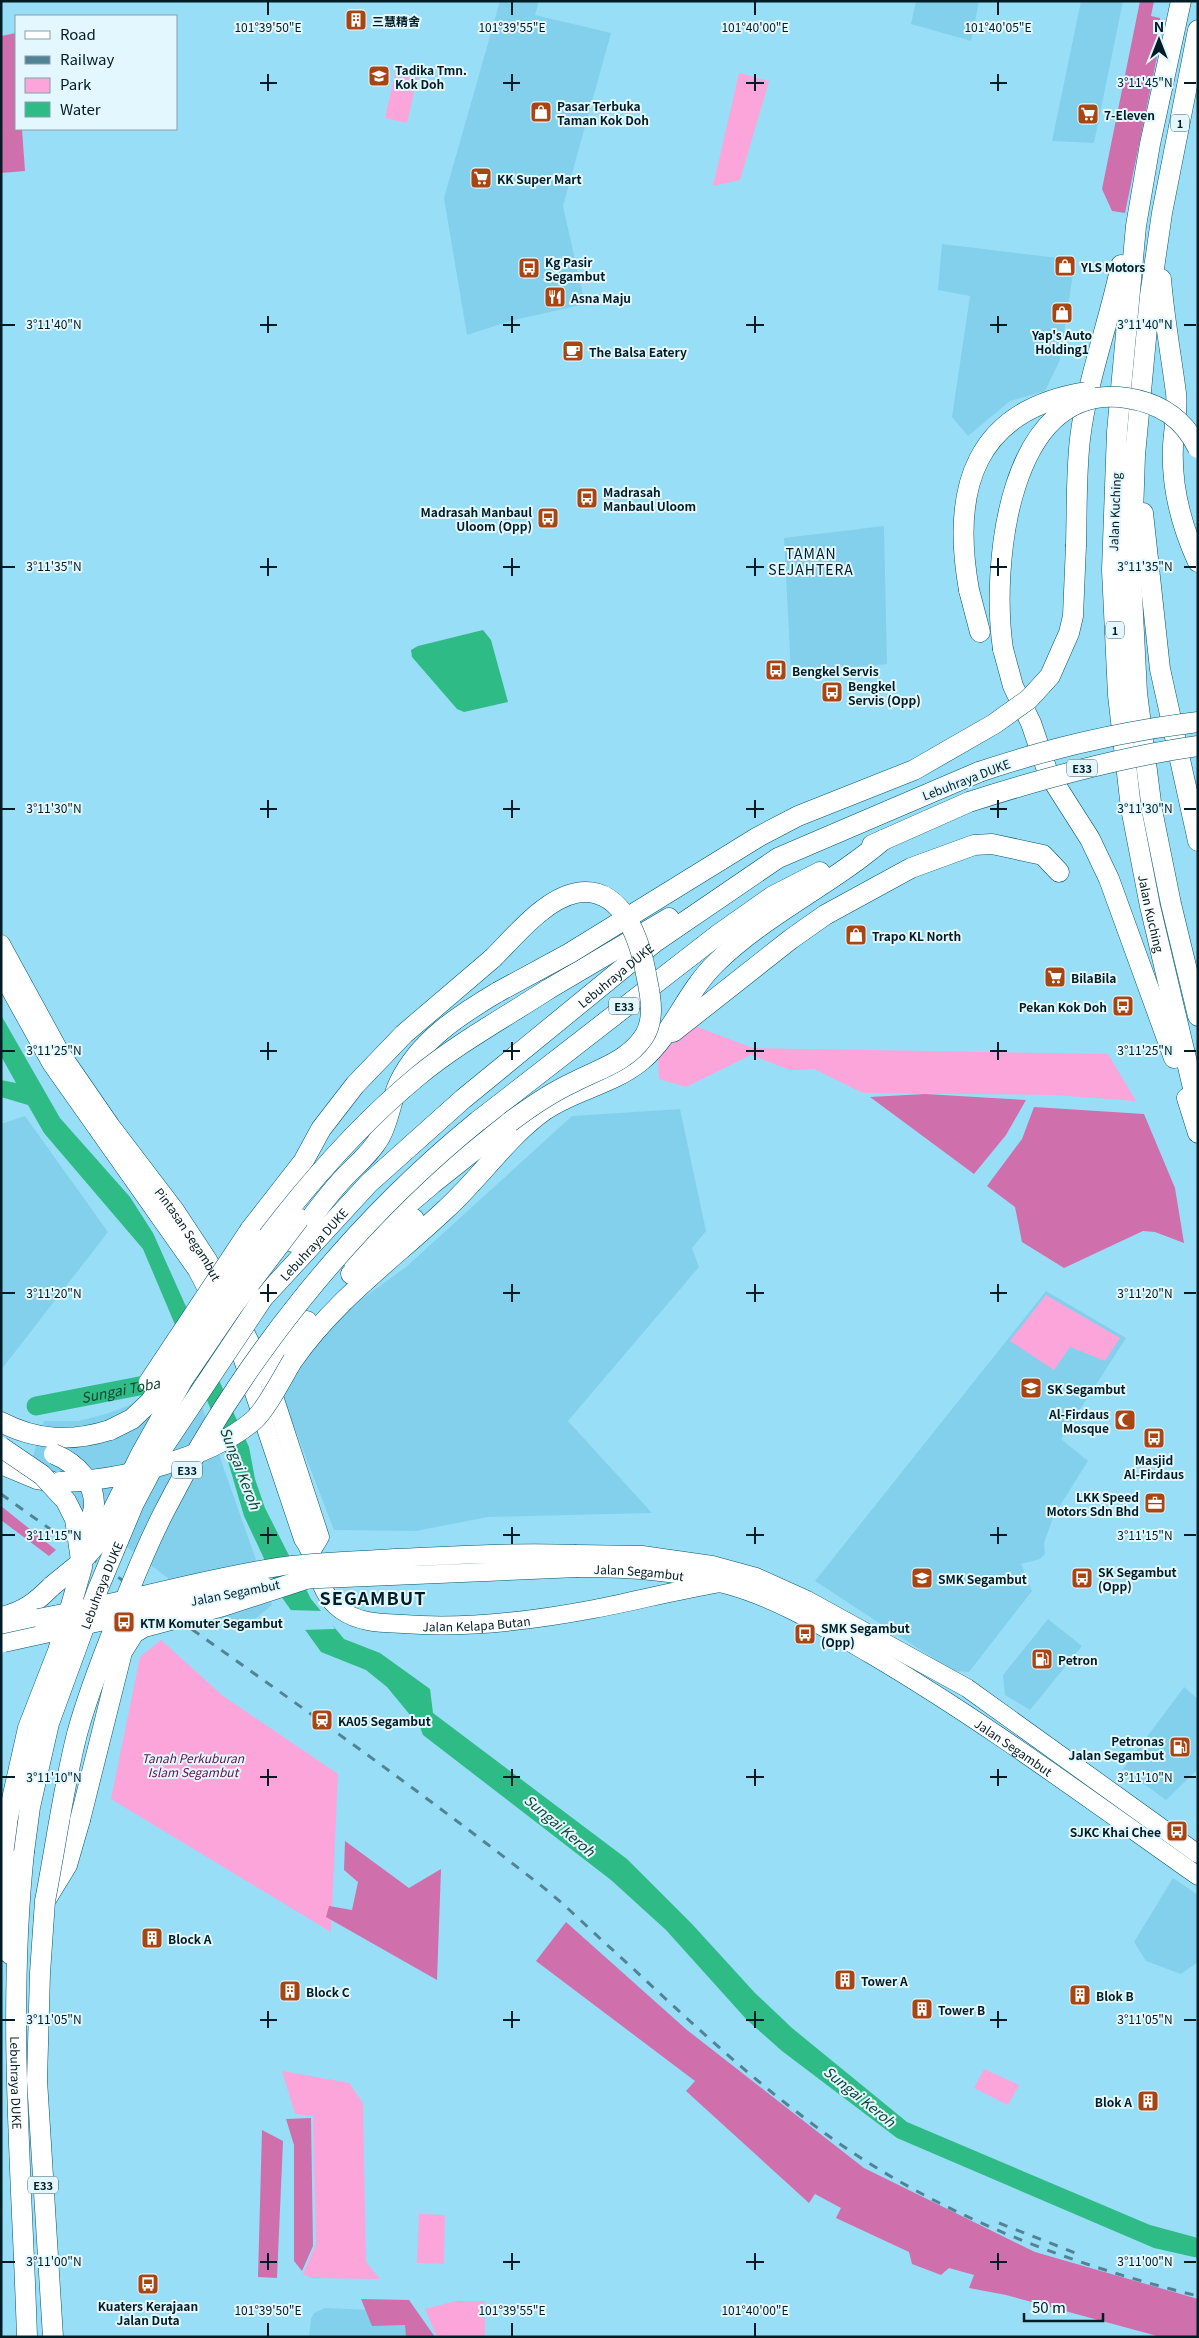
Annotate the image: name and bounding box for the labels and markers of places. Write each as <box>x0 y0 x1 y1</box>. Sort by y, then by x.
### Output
building icon: 三慧精舍 <box>344 8 368 32</box>
place label: 三慧精舍 <box>372 12 420 29</box>
place label: Tadika Tmn. Kok Doh <box>395 61 467 92</box>
school or university icon: Tadika Tmn. Kok Doh <box>367 64 391 88</box>
place label: Pasar Terbuka Taman Kok Doh <box>557 97 649 128</box>
shop icon: Pasar Terbuka Taman Kok Doh <box>529 100 553 124</box>
supermarket icon: 7-Eleven <box>1076 102 1100 126</box>
place label: 7-Eleven <box>1104 106 1155 123</box>
supermarket icon: KK Super Mart <box>469 166 493 190</box>
place label: KK Super Mart <box>497 170 582 187</box>
place label: Kg Pasir Segambut <box>545 253 605 284</box>
shop icon: YLS Motors <box>1053 254 1077 278</box>
bus stop icon: Kg Pasir Segambut <box>517 256 541 280</box>
place label: YLS Motors <box>1080 258 1145 275</box>
restaurant icon: Asna Maju <box>543 285 567 309</box>
place label: Asna Maju <box>570 289 631 306</box>
shop icon: Yap's Auto Holding1 <box>1050 301 1074 325</box>
place label: Yap's Auto Holding1 <box>1031 326 1092 357</box>
cafe icon: The Balsa Eatery <box>561 339 585 363</box>
place label: The Balsa Eatery <box>589 343 687 360</box>
place label: Madrasah Manbaul Uloom <box>603 483 696 514</box>
bus stop icon: Madrasah Manbaul Uloom <box>575 486 599 510</box>
place label: Madrasah Manbaul Uloom (Opp) <box>421 503 532 534</box>
bus stop icon: Madrasah Manbaul Uloom (Opp) <box>536 506 560 530</box>
bus stop icon: Bengkel Servis <box>764 658 788 682</box>
place label: Bengkel Servis <box>792 662 879 679</box>
place label: Bengkel Servis (Opp) <box>848 677 921 708</box>
bus stop icon: Bengkel Servis (Opp) <box>820 680 844 704</box>
shop icon: Trapo KL North <box>844 923 868 947</box>
place label: Trapo KL North <box>872 927 961 944</box>
supermarket icon: BilaBila <box>1043 965 1067 989</box>
place label: BilaBila <box>1071 969 1116 986</box>
bus stop icon: Pekan Kok Doh <box>1111 994 1135 1018</box>
place label: Pekan Kok Doh <box>1019 998 1107 1015</box>
school or university icon: SK Segambut <box>1019 1376 1043 1400</box>
place label: SK Segambut <box>1047 1380 1126 1397</box>
place label: Al-Firdaus Mosque <box>1048 1405 1109 1436</box>
mosque icon: Al-Firdaus Mosque <box>1113 1408 1137 1432</box>
bus stop icon: Masjid Al-Firdaus <box>1142 1426 1166 1450</box>
place label: Masjid Al-Firdaus <box>1123 1451 1184 1482</box>
place label: LKK Speed Motors Sdn Bhd <box>1046 1488 1139 1519</box>
office icon: LKK Speed Motors Sdn Bhd <box>1143 1491 1167 1515</box>
place label: SK Segambut (Opp) <box>1098 1563 1177 1594</box>
school or university icon: SMK Segambut <box>910 1566 934 1590</box>
bus stop icon: SK Segambut (Opp) <box>1070 1566 1094 1590</box>
place label: SMK Segambut <box>938 1570 1027 1587</box>
bus stop icon: KTM Komuter Segambut <box>112 1610 136 1634</box>
place label: KTM Komuter Segambut <box>140 1614 283 1631</box>
place label: SMK Segambut (Opp) <box>821 1619 910 1650</box>
bus stop icon: SMK Segambut (Opp) <box>793 1622 817 1646</box>
fuel station icon: Petron <box>1030 1647 1054 1671</box>
place label: Petron <box>1058 1651 1098 1668</box>
station icon: KA05 Segambut <box>310 1708 334 1732</box>
place label: KA05 Segambut <box>338 1712 431 1729</box>
place label: Petronas Jalan Segambut <box>1069 1732 1164 1763</box>
fuel station icon: Petronas Jalan Segambut <box>1168 1735 1192 1759</box>
bus stop icon: SJKC Khai Chee <box>1165 1819 1189 1843</box>
place label: SJKC Khai Chee <box>1070 1823 1161 1840</box>
building icon: Block A <box>140 1926 164 1950</box>
place label: Block A <box>168 1930 212 1947</box>
building icon: Tower A <box>833 1968 857 1992</box>
place label: Tower A <box>861 1972 908 1989</box>
building icon: Block C <box>278 1979 302 2003</box>
place label: Block C <box>306 1983 350 2000</box>
building icon: Blok B <box>1068 1983 1092 2007</box>
place label: Blok B <box>1096 1987 1134 2004</box>
building icon: Tower B <box>910 1997 934 2021</box>
place label: Tower B <box>938 2001 985 2018</box>
building icon: Blok A <box>1136 2089 1160 2113</box>
place label: Blok A <box>1095 2093 1132 2110</box>
bus stop icon: Kuaters Kerajaan Jalan Duta <box>136 2272 160 2296</box>
place label: Kuaters Kerajaan Jalan Duta <box>98 2297 198 2328</box>

